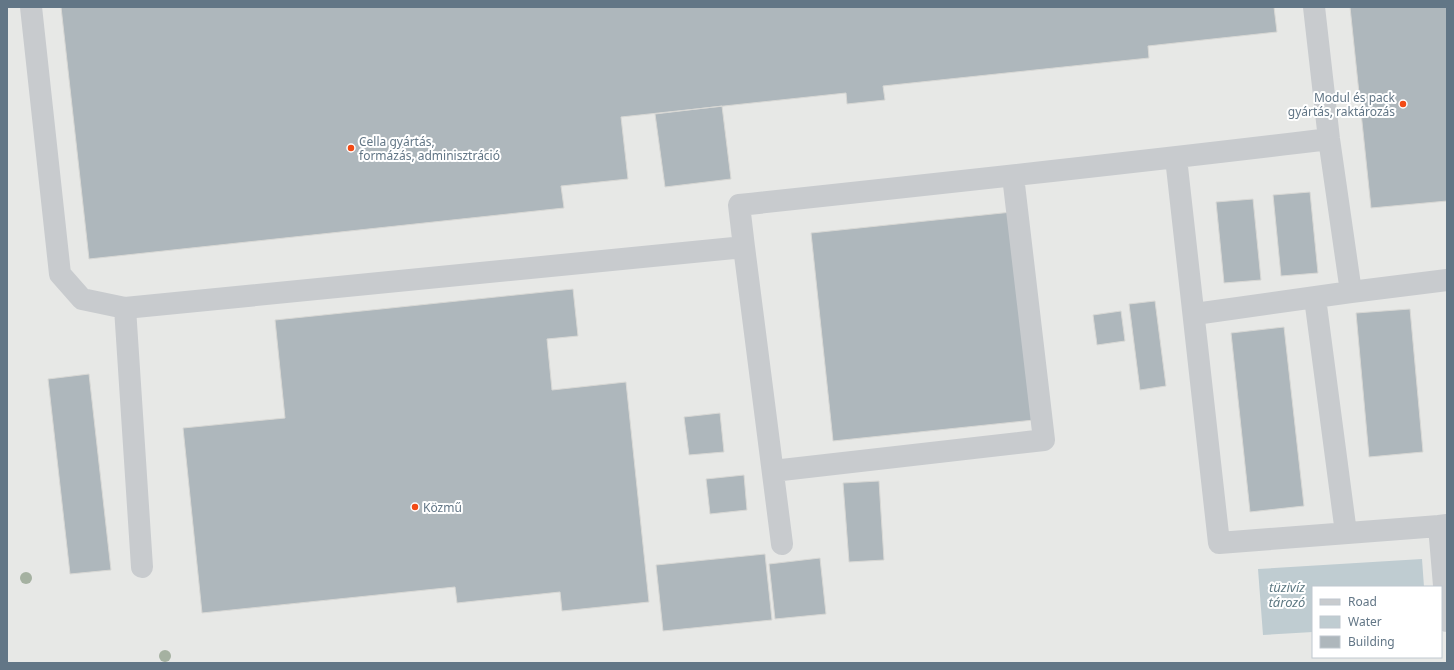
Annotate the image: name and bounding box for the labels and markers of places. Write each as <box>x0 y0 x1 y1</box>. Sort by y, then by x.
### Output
place label: Modul és pack gyártás, raktározás <box>1288 89 1396 120</box>
marker: Modul és pack gyártás, raktározás <box>1398 99 1408 109</box>
place label: Cella gyártás, formázás, adminisztráció <box>359 133 500 164</box>
marker: Cella gyártás, formázás, adminisztráció <box>346 143 356 153</box>
place label: Közmű <box>423 499 462 516</box>
marker: Közmű <box>410 502 420 512</box>

